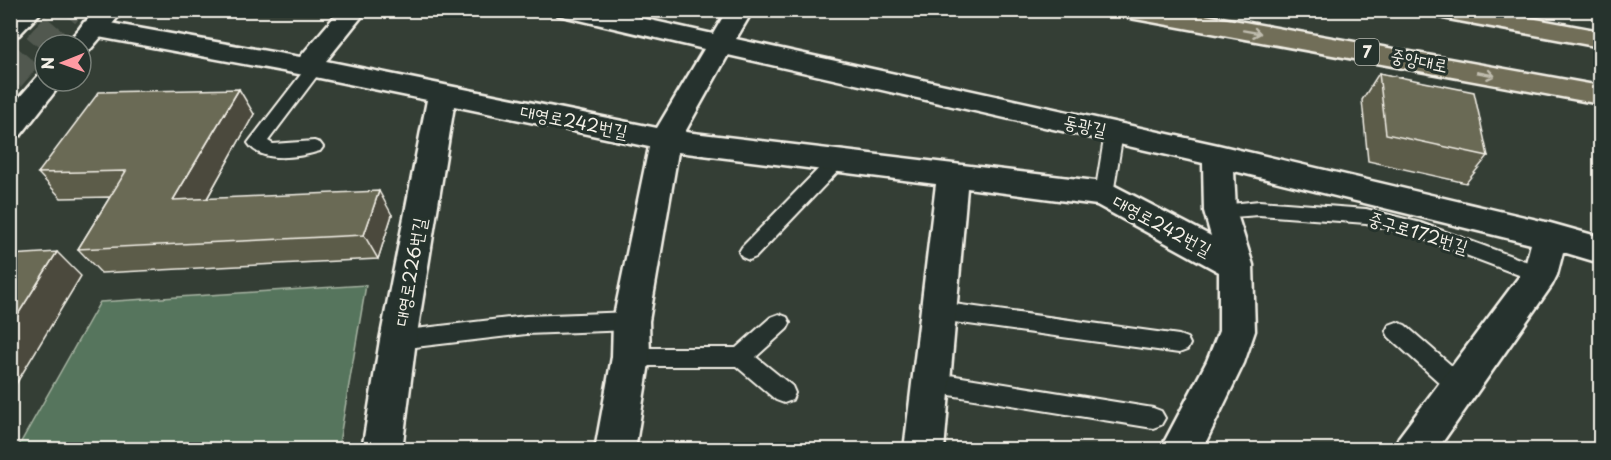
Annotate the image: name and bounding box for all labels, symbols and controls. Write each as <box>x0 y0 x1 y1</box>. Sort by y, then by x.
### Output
one-way arrow <box>1242 27 1262 38</box>
north arrow <box>33 33 93 93</box>
road number: 7 <box>1355 39 1379 65</box>
street label: 중앙대로 <box>1388 41 1450 78</box>
text: N <box>35 57 59 70</box>
one-way arrow <box>1475 69 1495 80</box>
street label: 대영로242번길 <box>518 97 631 144</box>
street label: 동광길 <box>1061 107 1110 142</box>
street label: 대영로242번길 <box>1108 187 1217 262</box>
street label: 중구로172번길 <box>1365 204 1472 260</box>
street label: 대영로226번길 <box>387 215 432 328</box>

